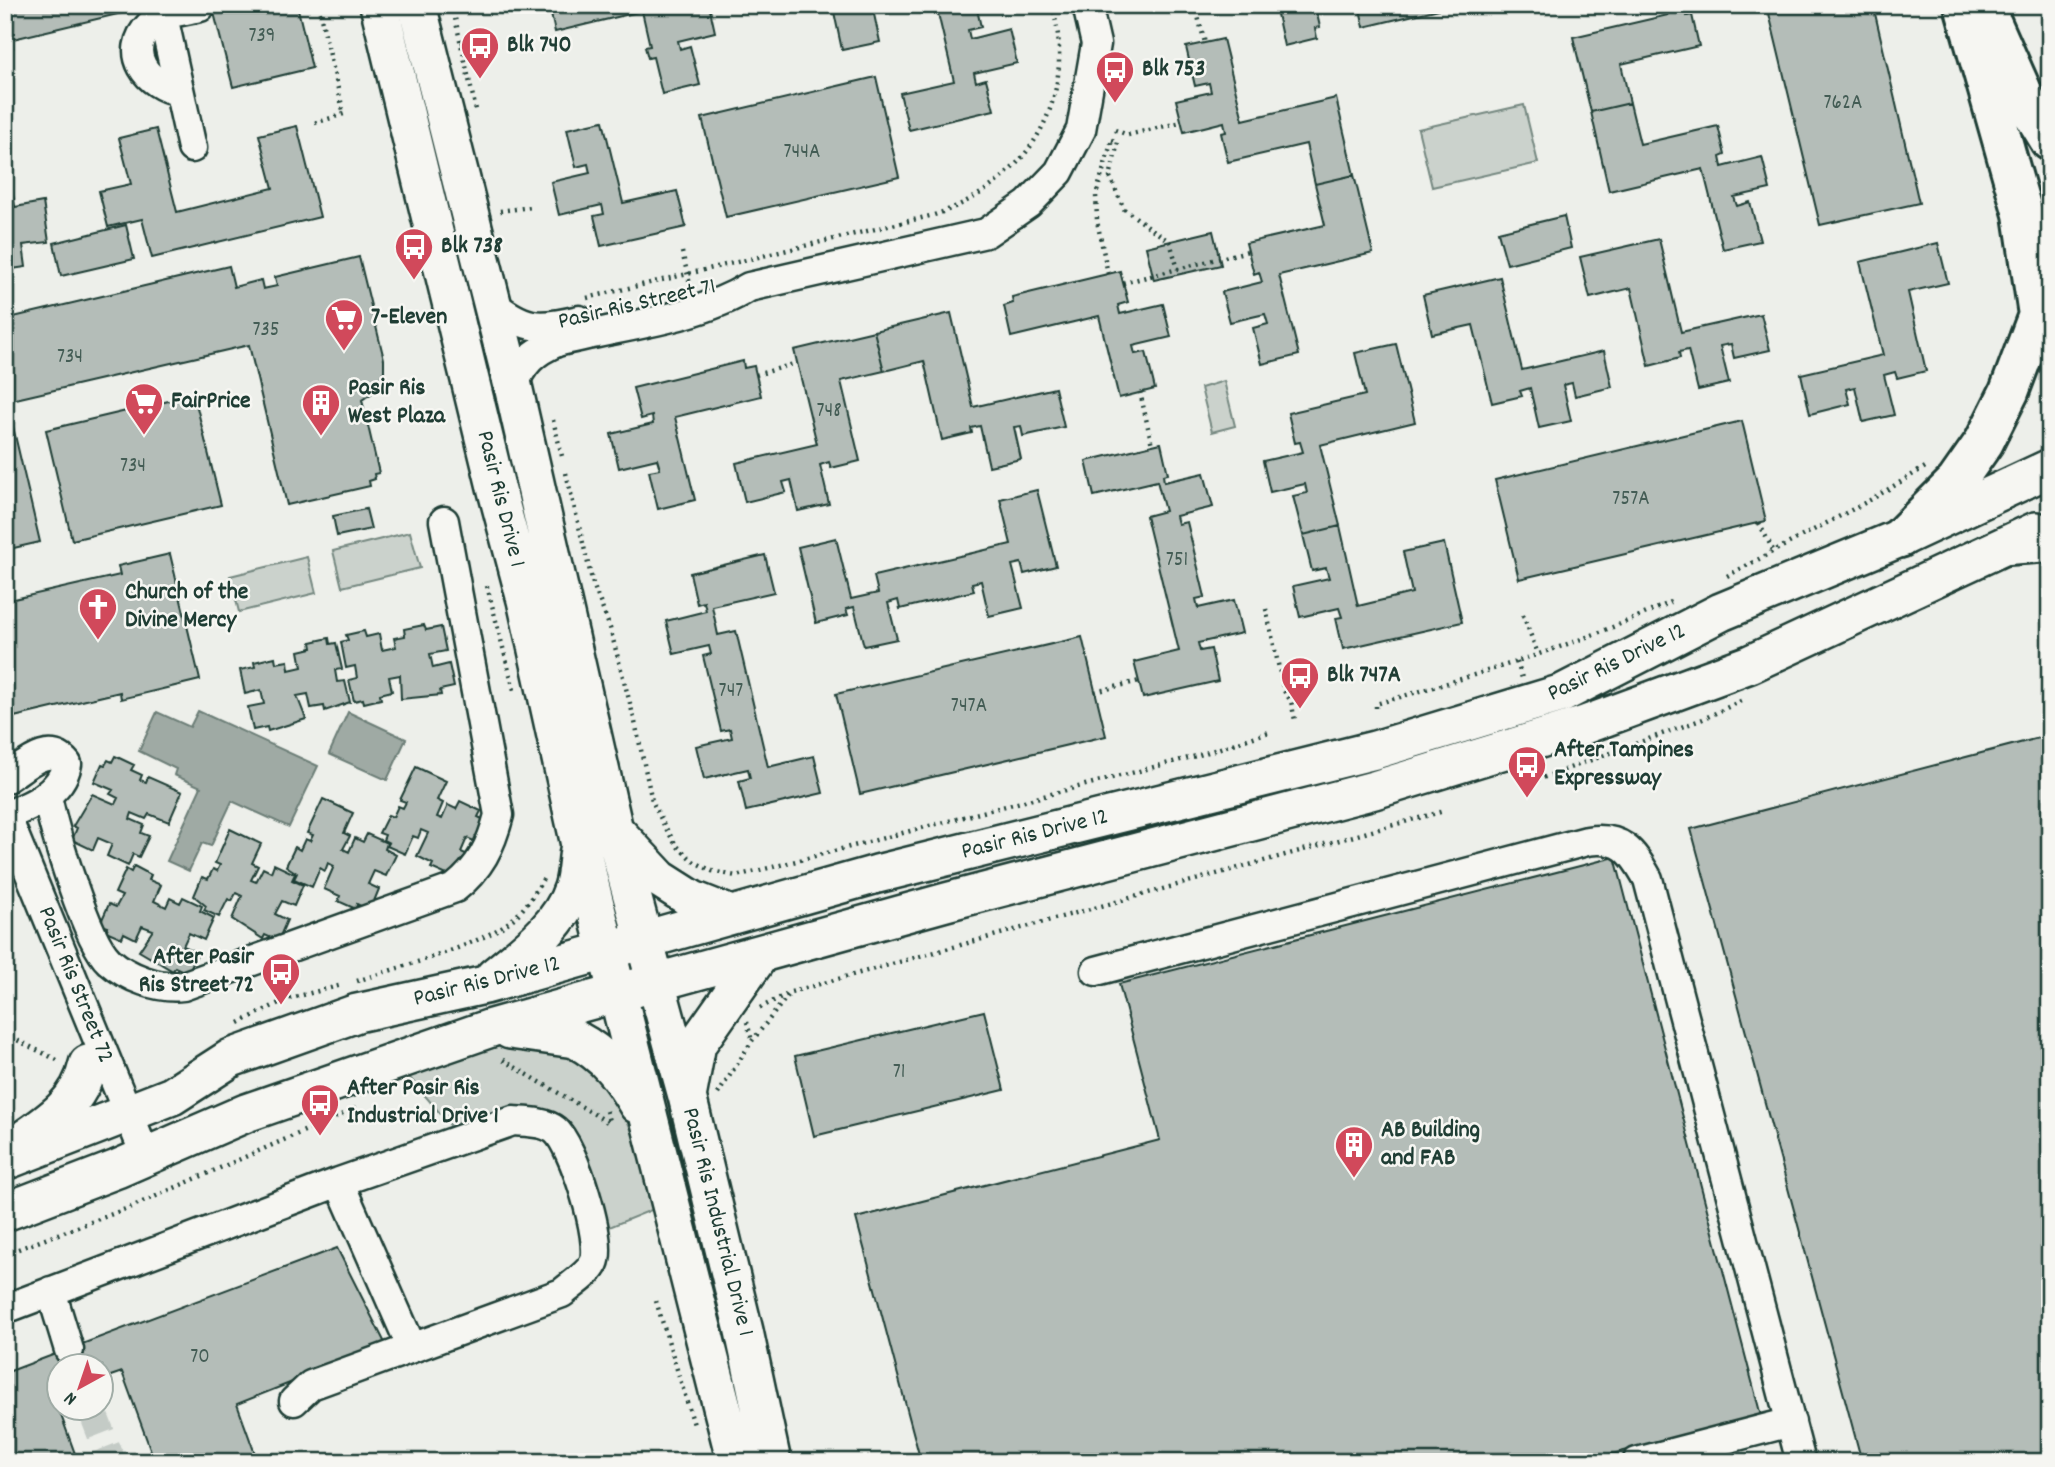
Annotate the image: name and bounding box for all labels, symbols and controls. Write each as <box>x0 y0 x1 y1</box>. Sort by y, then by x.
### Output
house number: 739 <box>249 22 276 52</box>
bus stop icon: Blk 740 <box>459 25 501 80</box>
place label: Blk 740 <box>507 29 572 63</box>
bus stop icon: Blk 753 <box>1094 49 1136 104</box>
place label: Blk 753 <box>1142 53 1205 87</box>
house number: 762A <box>1824 89 1862 119</box>
house number: 744A <box>784 138 820 168</box>
bus stop icon: Blk 738 <box>393 226 435 281</box>
place label: Blk 738 <box>441 230 503 264</box>
street label: Pasir Ris Street 71 <box>555 270 719 340</box>
supermarket icon: 7-Eleven <box>323 297 365 352</box>
place label: 7-Eleven <box>371 301 447 335</box>
house number: 735 <box>252 316 280 346</box>
house number: 734 <box>57 343 83 373</box>
place label: Pasir Ris West Plaza <box>348 372 446 434</box>
supermarket icon: FairPrice <box>123 381 165 436</box>
building icon: Pasir Ris West Plaza <box>300 382 342 437</box>
place label: FairPrice <box>171 385 251 419</box>
house number: 748 <box>816 397 842 427</box>
street label: Pasir Ris Drive 1 <box>467 427 533 571</box>
house number: 734 <box>120 452 146 482</box>
house number: 757A <box>1612 485 1650 515</box>
house number: 751 <box>1166 546 1188 576</box>
place label: Church of the Divine Mercy <box>125 576 249 638</box>
church icon: Church of the Divine Mercy <box>77 586 119 641</box>
street label: Pasir Ris Drive 12 <box>1542 615 1692 711</box>
bus stop icon: Blk 747A <box>1279 655 1321 710</box>
place label: Blk 747A <box>1327 659 1401 693</box>
house number: 747 <box>719 677 743 707</box>
house number: 747A <box>951 692 987 722</box>
place label: After Tampines Expressway <box>1554 734 1694 796</box>
bus stop icon: After Tampines Expressway <box>1506 744 1548 799</box>
street label: Pasir Ris Drive 12 <box>958 800 1112 870</box>
street label: Pasir Ris Street 72 <box>28 902 122 1068</box>
place label: After Pasir Ris Street 72 <box>139 941 255 1003</box>
street label: Pasir Ris Drive 12 <box>410 947 564 1017</box>
bus stop icon: After Pasir Ris Street 72 <box>260 951 302 1006</box>
house number: 71 <box>893 1058 905 1088</box>
place label: After Pasir Ris Industrial Drive 1 <box>347 1072 499 1134</box>
bus stop icon: After Pasir Ris Industrial Drive 1 <box>299 1082 341 1137</box>
street label: Pasir Ris Industrial Drive 1 <box>672 1104 762 1340</box>
place label: AB Building and FAB <box>1381 1114 1480 1176</box>
building icon: AB Building and FAB <box>1333 1124 1375 1179</box>
house number: 70 <box>190 1343 210 1373</box>
north arrow <box>46 1352 116 1422</box>
text: N <box>59 1384 84 1411</box>

